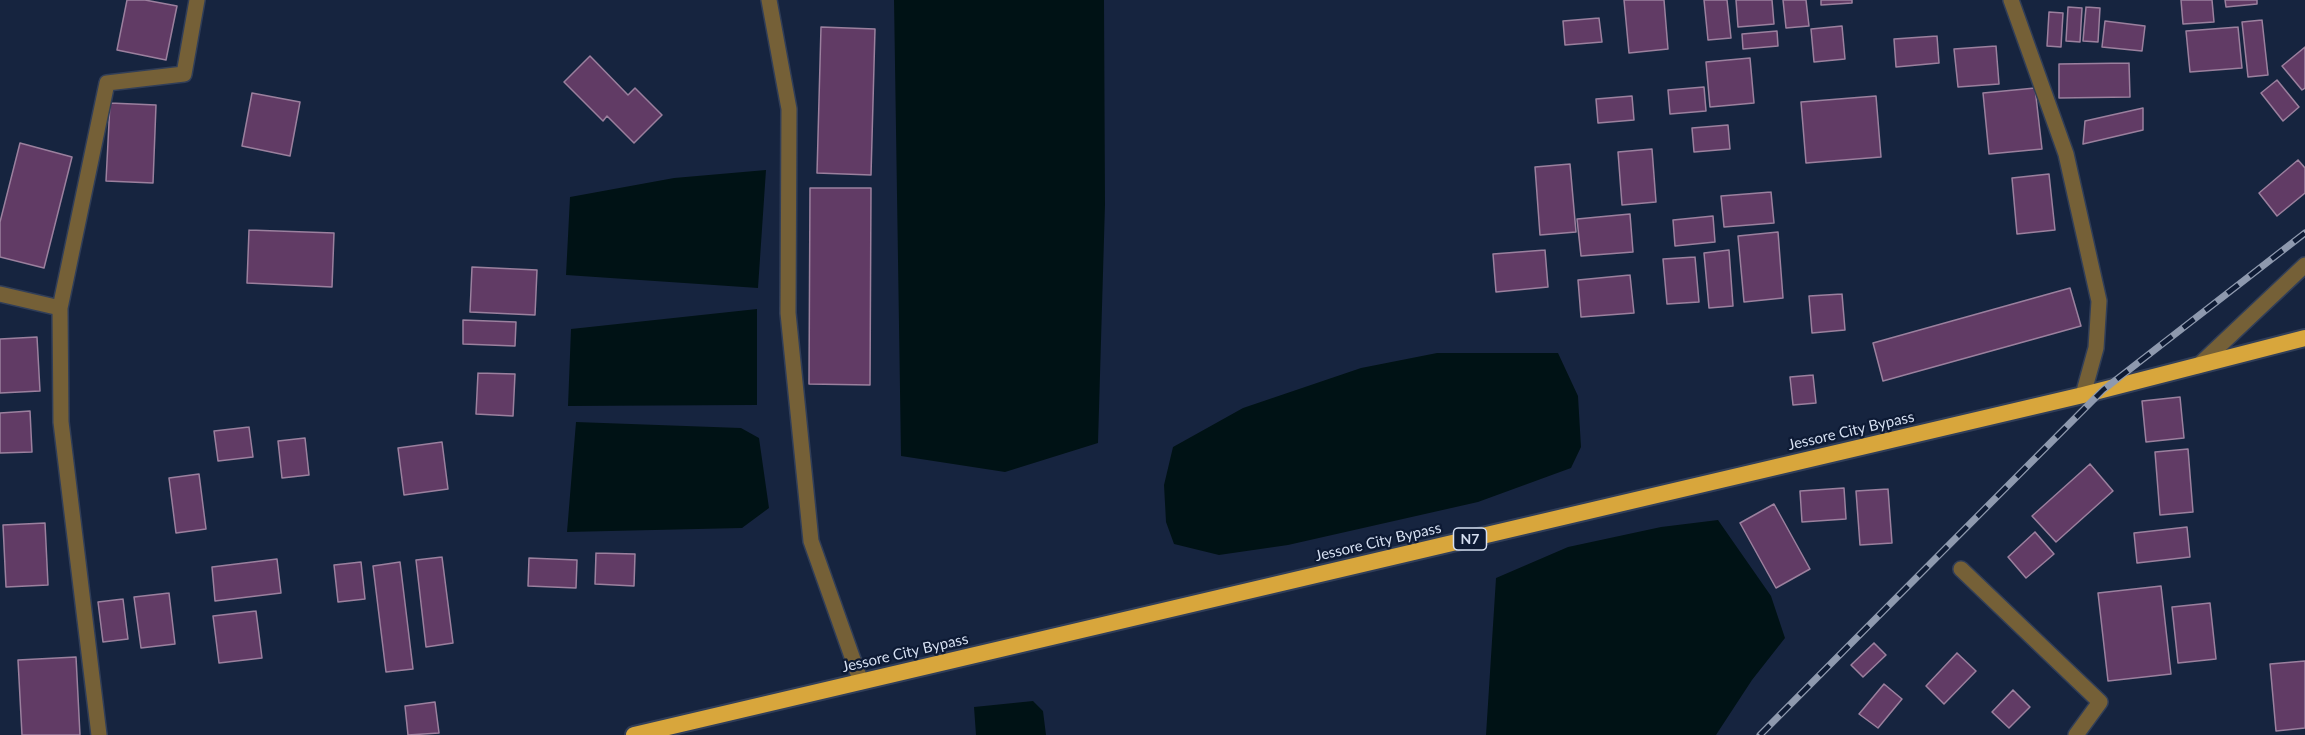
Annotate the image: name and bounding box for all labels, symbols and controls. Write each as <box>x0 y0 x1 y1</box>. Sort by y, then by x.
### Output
street label: Jessore City Bypass <box>1786 408 1916 454</box>
street label: Jessore City Bypass <box>1313 519 1443 565</box>
road number: N7 <box>1454 528 1486 550</box>
street label: Jessore City Bypass <box>840 630 970 676</box>

